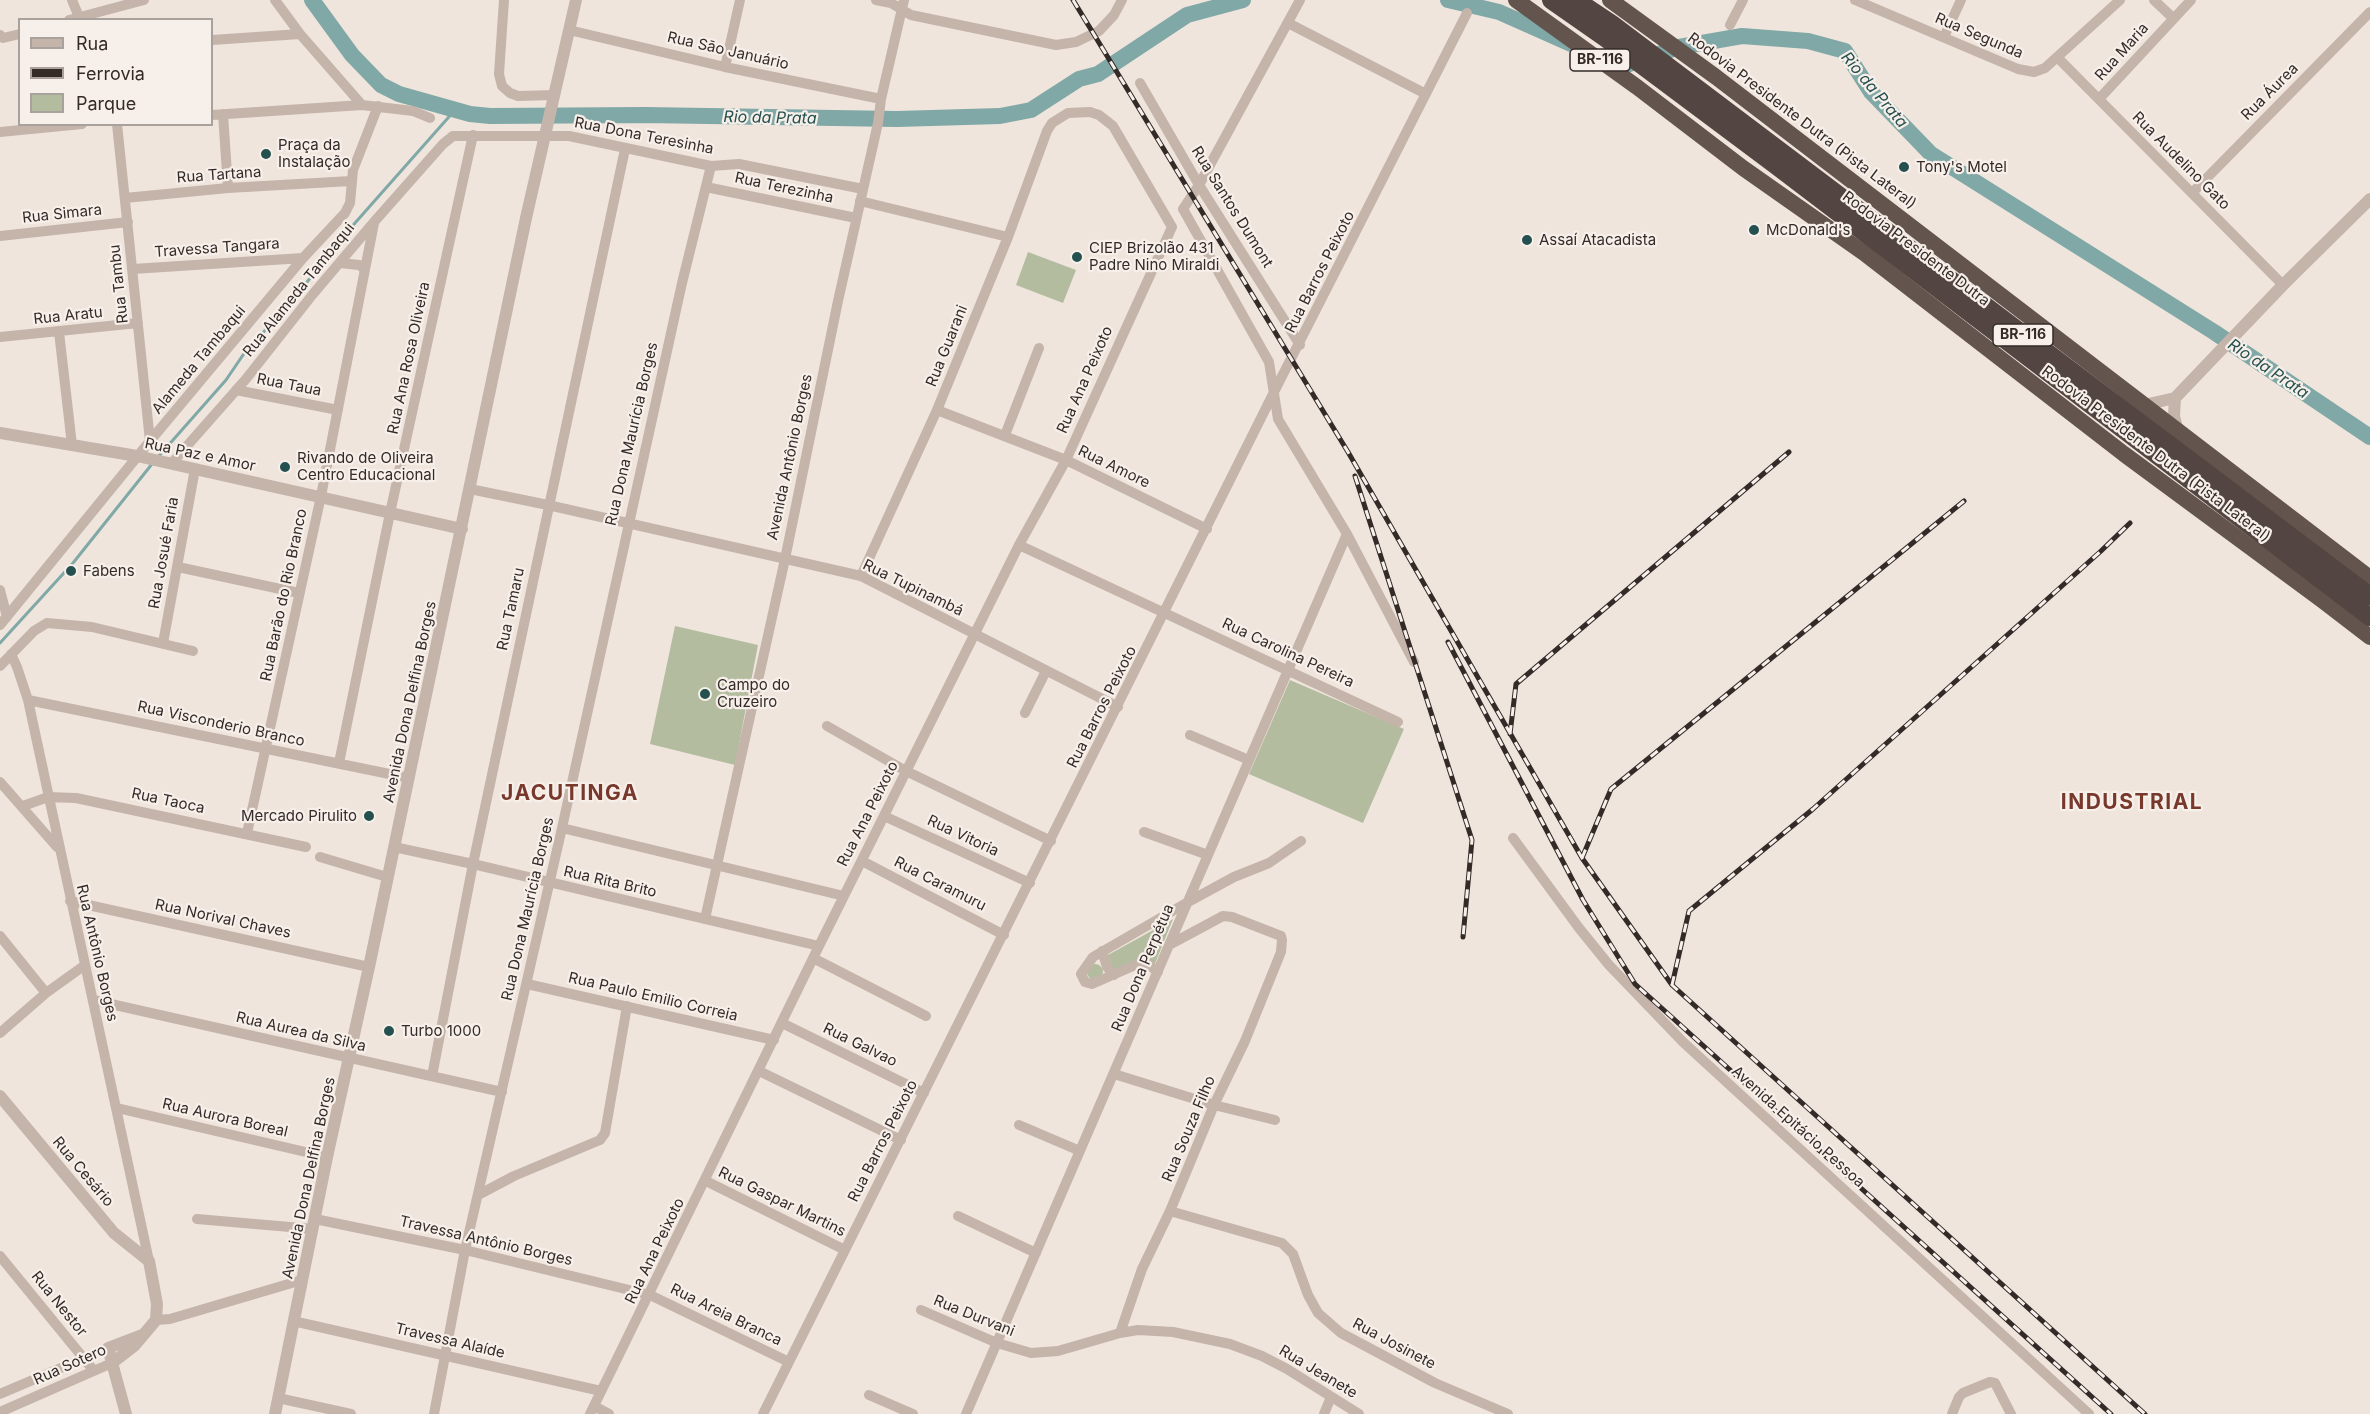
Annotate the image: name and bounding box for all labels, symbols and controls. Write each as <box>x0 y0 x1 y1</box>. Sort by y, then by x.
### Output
street label: Rua Segunda <box>1932 9 2026 63</box>
legend <box>18 18 213 126</box>
street label: Rua Maria <box>2092 20 2152 84</box>
street label: Rua Sāo Januário <box>666 28 790 74</box>
street label: Rodovia Presidente Dutra (Pista Lateral) <box>1684 29 1920 213</box>
text: Rua <box>76 33 108 54</box>
water label: Rio da Prata <box>1837 48 1911 132</box>
road number: BR-116 <box>1570 49 1630 71</box>
street label: Rua Áurea <box>2238 60 2302 124</box>
text: Ferrovia <box>76 63 145 84</box>
text: Parque <box>76 93 136 114</box>
water label: Rio da Prata <box>723 108 817 128</box>
street label: Rua Audelino Gato <box>2128 108 2234 214</box>
street label: Rua Dona Teresinha <box>573 114 715 158</box>
place label: Praça da Instalação <box>278 136 350 171</box>
street label: Rua Santos Dumont <box>1187 143 1277 271</box>
marker: Praça da Instalação <box>259 147 273 161</box>
place label: Tony's Motel <box>1916 158 2007 176</box>
marker: Tony's Motel <box>1897 160 1911 174</box>
street label: Rua Tartana <box>176 163 262 187</box>
street label: Rua Terezinha <box>733 169 835 207</box>
street label: Rodovia Presidente Dutra <box>1839 188 1993 310</box>
street label: Rua Simara <box>21 201 103 227</box>
street label: Rua Barros Peixoto <box>1281 208 1359 336</box>
street label: Rua Alameda Tambaqui <box>239 219 359 361</box>
place label: McDonald's <box>1766 221 1850 239</box>
marker: McDonald's <box>1747 223 1761 237</box>
place label: Assaí Atacadista <box>1539 231 1656 249</box>
marker: Assaí Atacadista <box>1520 233 1534 247</box>
street label: Travessa Tangara <box>154 235 280 261</box>
place label: CIEP Brizolão 431 Padre Nino Miraldi <box>1089 239 1219 274</box>
street label: Rua Tambu <box>106 244 132 324</box>
marker: CIEP Brizolão 431 Padre Nino Miraldi <box>1070 250 1084 264</box>
street label: Rua Ana Rosa Oliveira <box>384 280 434 436</box>
street label: Alameda Tambaqui <box>148 302 250 418</box>
street label: Rua Aratu <box>33 303 103 329</box>
street label: Rua Guarani <box>923 303 971 389</box>
street label: Rua Ana Peixoto <box>1053 324 1117 436</box>
road number: BR-116 <box>1993 324 2053 346</box>
water label: Rio da Prata <box>2224 335 2312 403</box>
street label: Rua Dona Maurícia Borges <box>602 341 662 527</box>
street label: Rodovia Presidente Dutra (Pista Lateral) <box>2038 362 2274 546</box>
street label: Rua Taua <box>255 370 323 400</box>
street label: Avenida Antônio Borges <box>764 372 816 542</box>
street label: Rua Paz e Amor <box>143 434 257 476</box>
street label: Rua Amore <box>1075 442 1153 492</box>
place label: Rivando de Oliveira Centro Educacional <box>297 449 435 484</box>
marker: Rivando de Oliveira Centro Educacional <box>278 460 292 474</box>
street label: Rua Josué Faria <box>145 496 183 610</box>
street label: Rua Barão do Rio Branco <box>257 507 311 683</box>
street label: Rua Tupinambá <box>860 556 966 620</box>
place label: Fabens <box>83 562 135 580</box>
marker: Fabens <box>64 564 78 578</box>
street label: Rua Tamaru <box>493 566 529 652</box>
street label: Avenida Dona Delfina Borges <box>380 599 440 805</box>
street label: Rua Carolina Pereira <box>1219 614 1357 692</box>
street label: Rua Barros Peixoto <box>1063 643 1141 771</box>
place label: Campo do Cruzeiro <box>717 676 790 711</box>
marker: Campo do Cruzeiro <box>698 687 712 701</box>
street label: Rua Visconderio Branco <box>136 697 306 751</box>
street label: Rua Ana Peixoto <box>834 758 902 870</box>
district label: JACUTINGA <box>501 781 639 807</box>
street label: Rua Taoca <box>130 784 206 818</box>
district label: INDUSTRIAL <box>2061 790 2203 816</box>
place label: Mercado Pirulito <box>241 807 357 825</box>
marker: Mercado Pirulito <box>362 809 376 823</box>
street label: Rua Vitoria <box>924 812 1002 860</box>
street label: Rua Dona Maurícia Borges <box>498 816 558 1002</box>
street label: Rua Caramuru <box>891 853 989 915</box>
street label: Rua Rita Brito <box>562 863 658 901</box>
street label: Rua Antônio Borges <box>72 883 122 1023</box>
street label: Rua Norival Chaves <box>153 896 293 942</box>
street label: Rua Dona Perpétua <box>1108 902 1178 1034</box>
street label: Rua Paulo Emilio Correia <box>567 969 739 1025</box>
street label: Rua Aurea da Silva <box>234 1008 368 1056</box>
street label: Rua Galvao <box>820 1019 900 1071</box>
place label: Turbo 1000 <box>401 1022 481 1040</box>
marker: Turbo 1000 <box>382 1024 396 1038</box>
street label: Avenida Epitácio Pessoa <box>1728 1062 1868 1192</box>
street label: Rua Souza Filho <box>1159 1073 1219 1185</box>
street label: Avenida Dona Delfina Borges <box>279 1075 339 1281</box>
street label: Rua Barros Peixoto <box>844 1077 922 1205</box>
street label: Rua Aurora Boreal <box>161 1095 289 1141</box>
street label: Rua Cesário <box>49 1133 117 1211</box>
street label: Rua Gaspar Martins <box>715 1163 849 1241</box>
street label: Rua Ana Peixoto <box>622 1195 688 1307</box>
street label: Travessa Antônio Borges <box>398 1212 574 1270</box>
street label: Rua Nestor <box>27 1268 91 1340</box>
street label: Rua Areia Branca <box>667 1280 785 1350</box>
street label: Rua Durvani <box>931 1292 1017 1340</box>
street label: Rua Josinete <box>1349 1315 1439 1373</box>
street label: Travessa Alaíde <box>393 1320 507 1362</box>
street label: Rua Sotero <box>31 1341 109 1389</box>
street label: Rua Jeanete <box>1276 1342 1360 1402</box>

